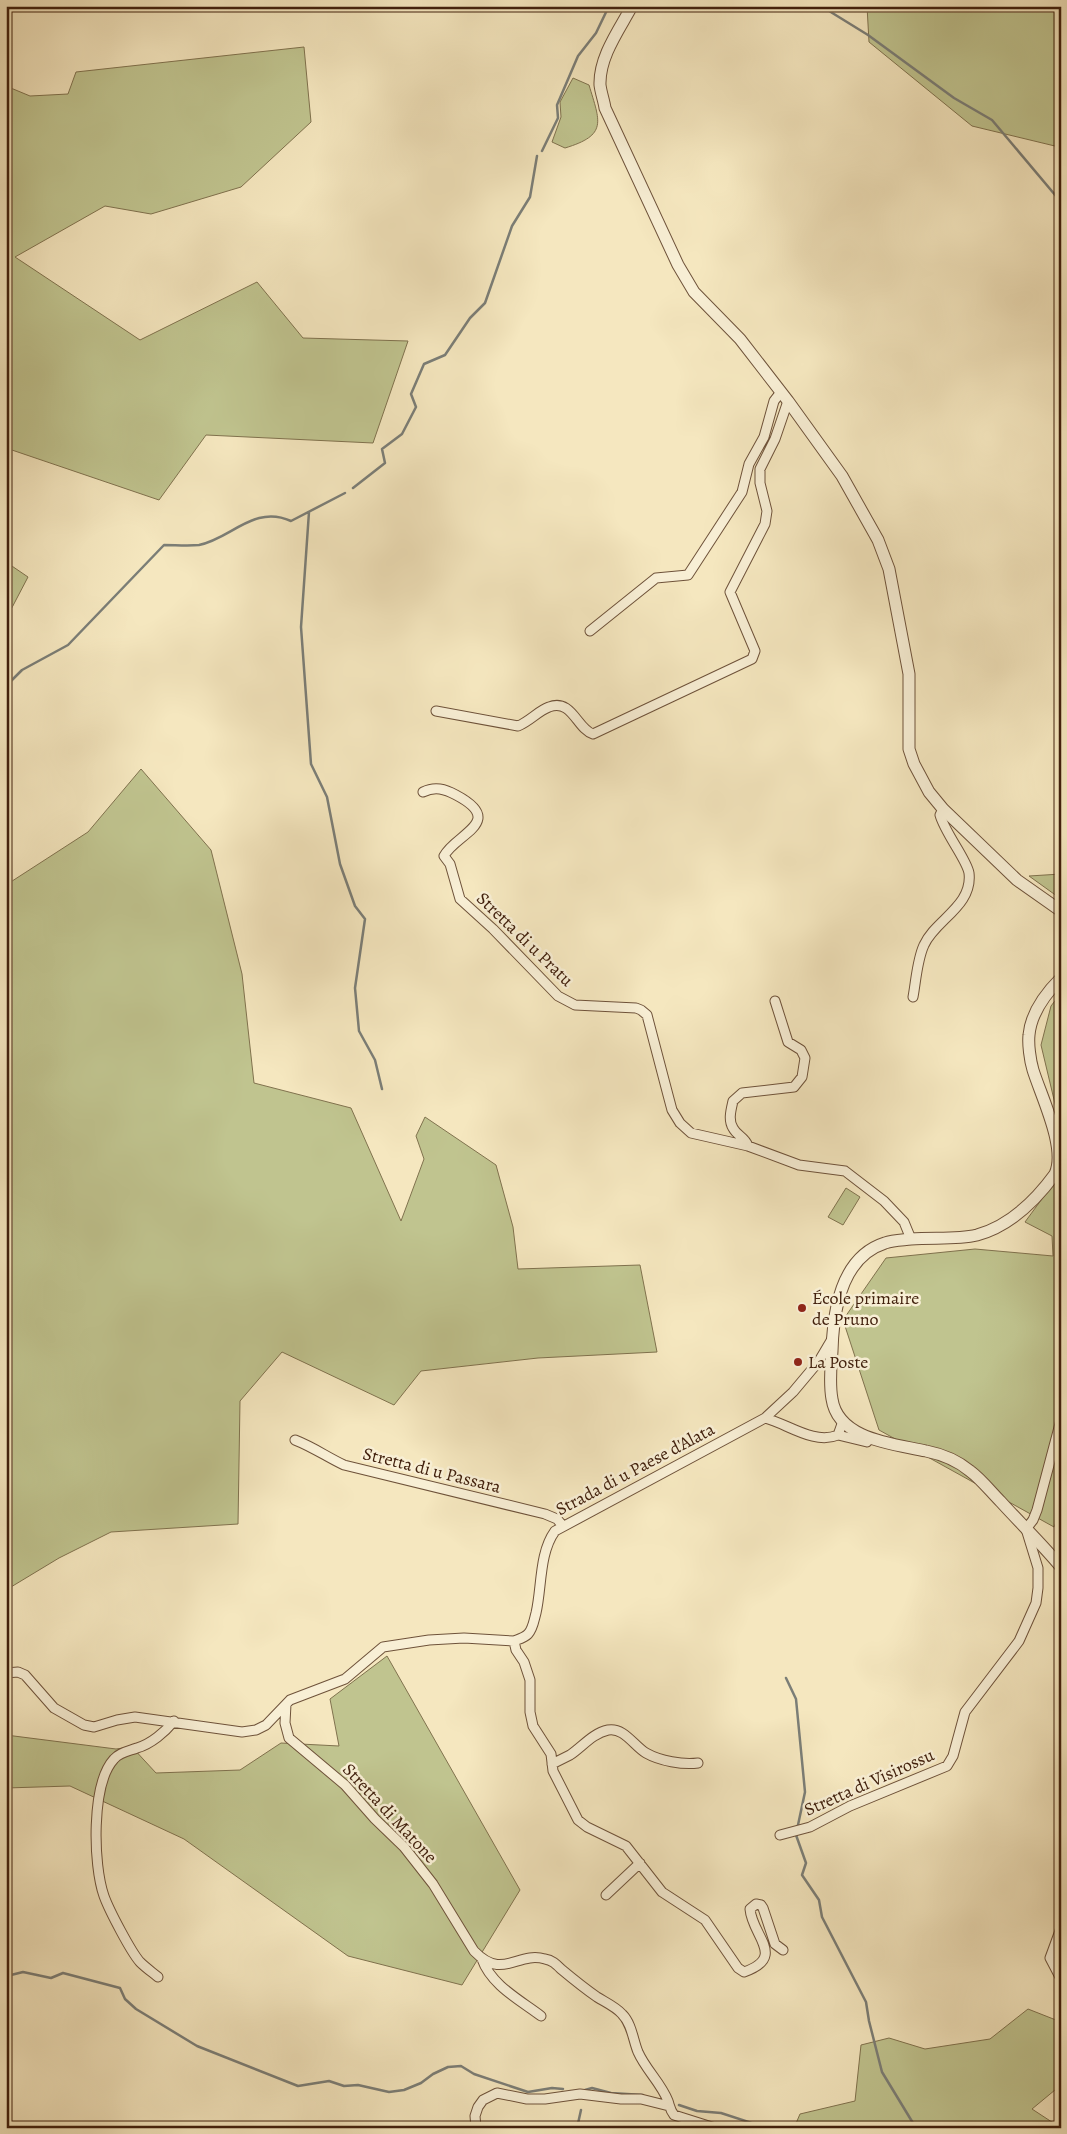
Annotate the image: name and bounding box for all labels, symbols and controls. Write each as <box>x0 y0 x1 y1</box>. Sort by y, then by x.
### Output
street label: Stretta di u Pratu <box>471 887 579 992</box>
place label: École primaire de Pruno <box>812 1286 919 1331</box>
marker: École primaire de Pruno <box>796 1302 808 1314</box>
place label: La Poste <box>808 1350 868 1374</box>
marker: La Poste <box>792 1356 804 1368</box>
street label: Strada di u Paese d'Alata <box>551 1417 719 1521</box>
street label: Stretta di u Passara <box>360 1441 504 1499</box>
street label: Stretta di Visirossu <box>800 1742 938 1821</box>
street label: Stretta di Matone <box>337 1758 443 1868</box>

